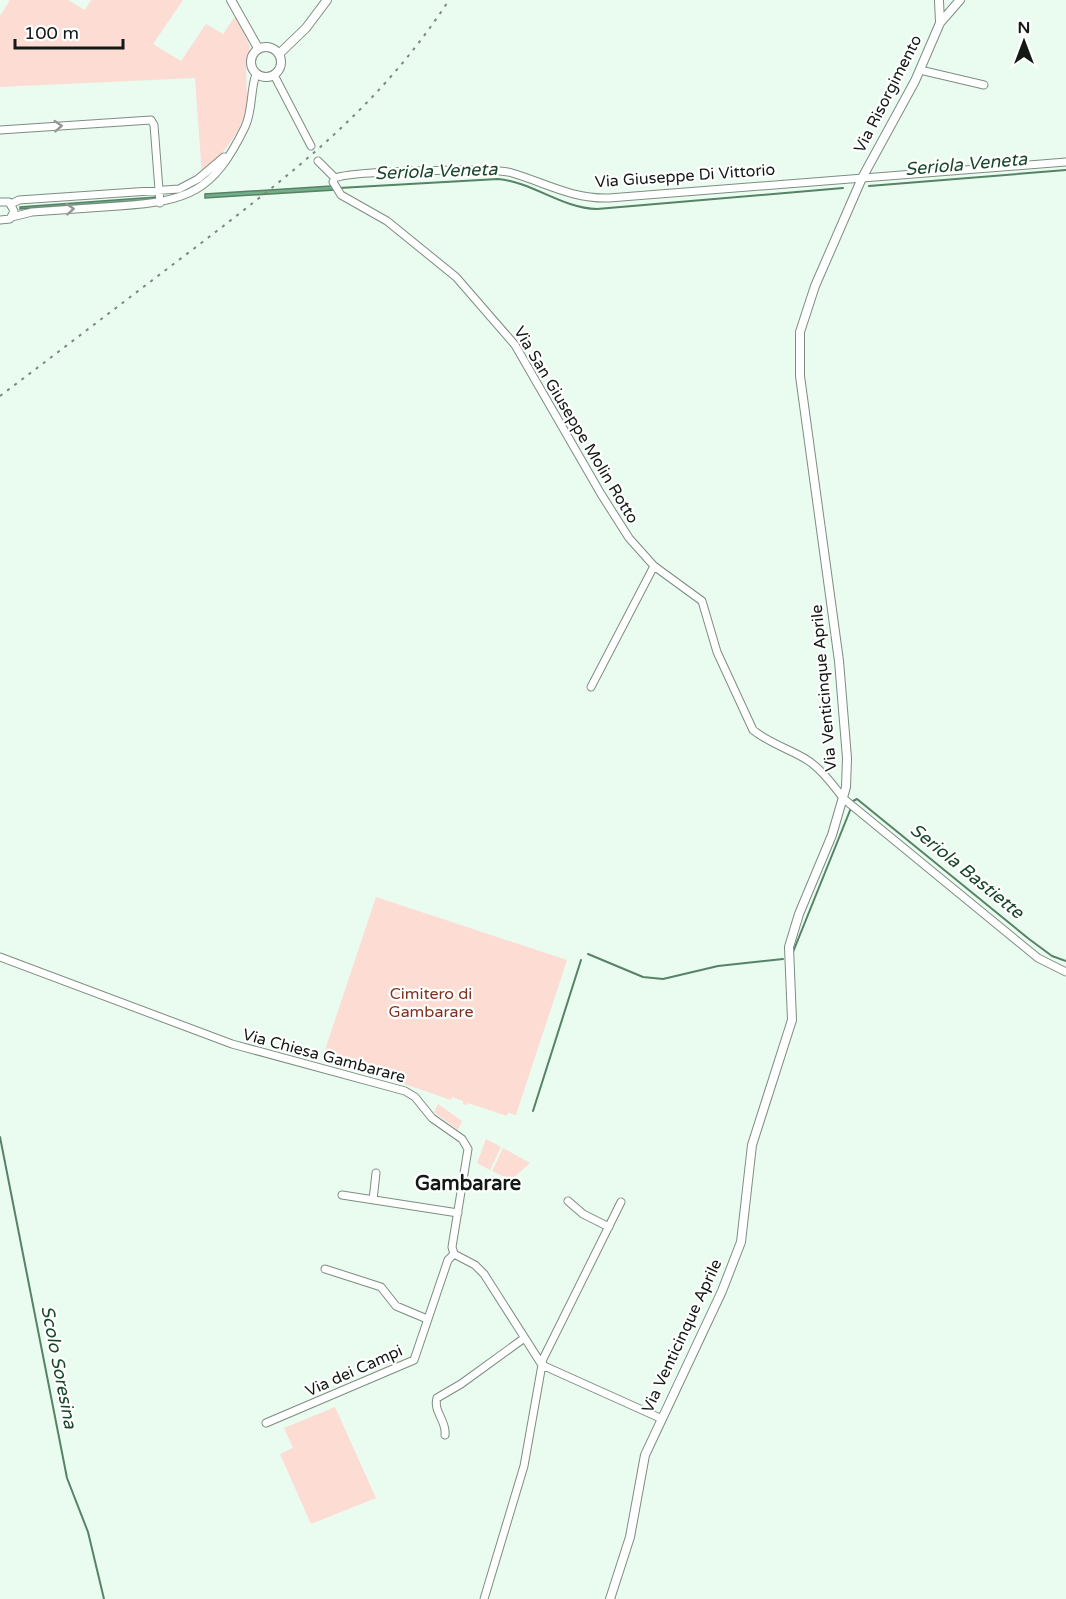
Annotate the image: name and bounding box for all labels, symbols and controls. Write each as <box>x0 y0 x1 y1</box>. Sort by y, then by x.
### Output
scale bar <box>15 12 123 50</box>
north arrow <box>994 12 1054 72</box>
text: N <box>1018 18 1030 38</box>
text: 100 m <box>24 22 79 44</box>
street label: Via Risorgimento <box>850 32 926 156</box>
one-way arrow <box>54 120 63 133</box>
water label: Seriola Veneta <box>904 148 1029 180</box>
water label: Seriola Veneta <box>374 158 499 184</box>
street label: Via Giuseppe Di Vittorio <box>594 160 776 192</box>
one-way arrow <box>66 203 75 216</box>
street label: Via San Giuseppe Molin Rotto <box>509 323 643 527</box>
street label: Via Venticinque Aprile <box>807 604 841 772</box>
water label: Seriola Bastiette <box>906 819 1029 924</box>
park label: Cimitero di Gambarare <box>389 984 473 1022</box>
street label: Via Chiesa Gambarare <box>240 1025 408 1087</box>
district label: Gambarare <box>415 1172 521 1196</box>
street label: Via Venticinque Aprile <box>638 1256 726 1416</box>
water label: Scolo Soresina <box>36 1304 82 1431</box>
street label: Via dei Campi <box>302 1341 406 1401</box>

